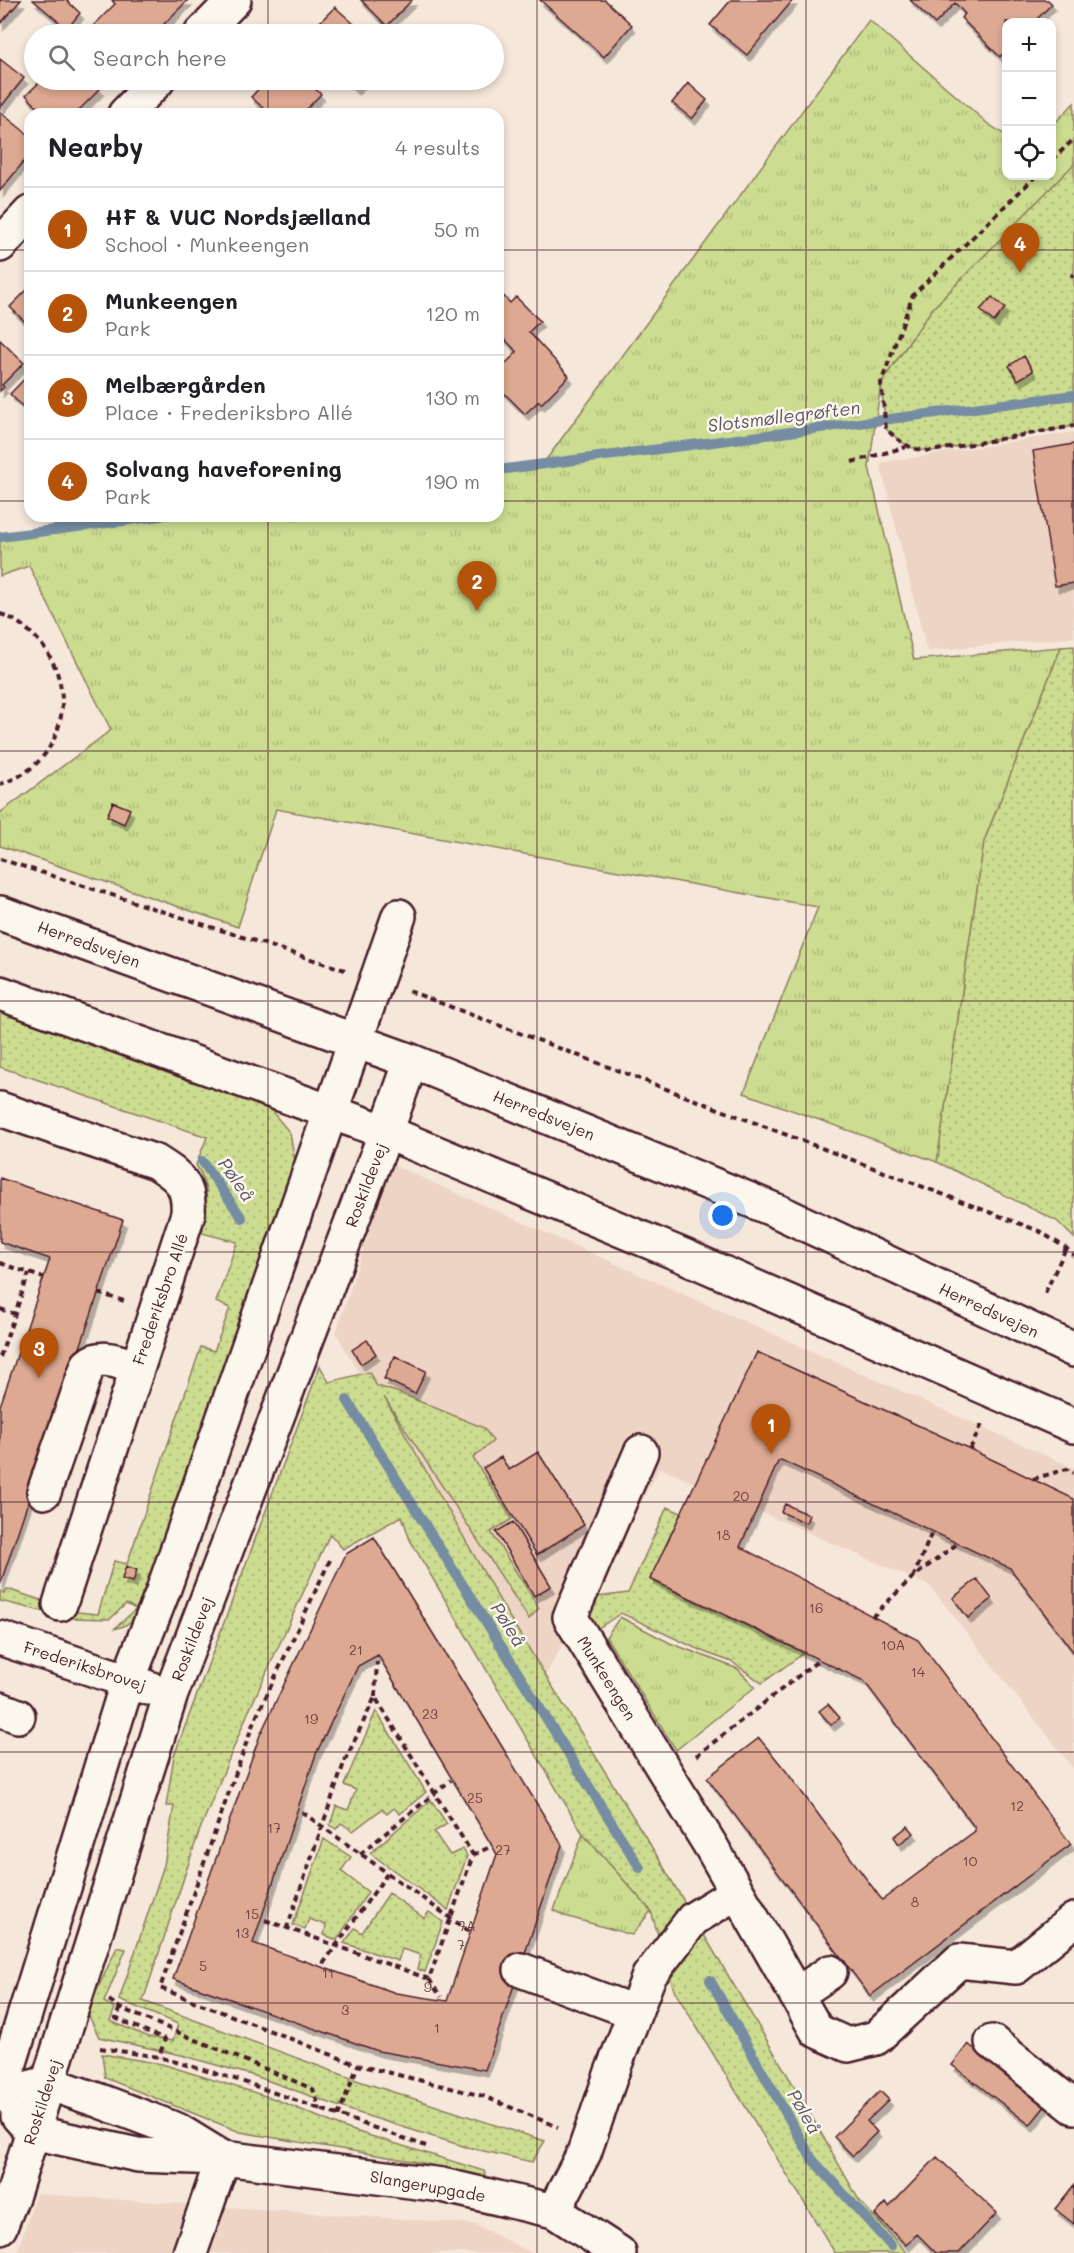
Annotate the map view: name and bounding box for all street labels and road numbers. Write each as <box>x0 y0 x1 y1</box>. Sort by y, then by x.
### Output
street label: Herredsvejen <box>35 915 143 972</box>
street label: Herredsvejen <box>490 1085 598 1144</box>
street label: Roskildevej <box>340 1140 391 1230</box>
street label: Frederiksbro Allé <box>127 1230 192 1367</box>
street label: Herredsvejen <box>936 1277 1042 1342</box>
street label: Roskildevej <box>166 1594 217 1684</box>
street label: Munkeengen <box>573 1632 642 1724</box>
street label: Frederiksbrovej <box>21 1636 149 1695</box>
street label: Roskildevej <box>18 2056 65 2147</box>
street label: Slangerupgade <box>369 2165 488 2206</box>

